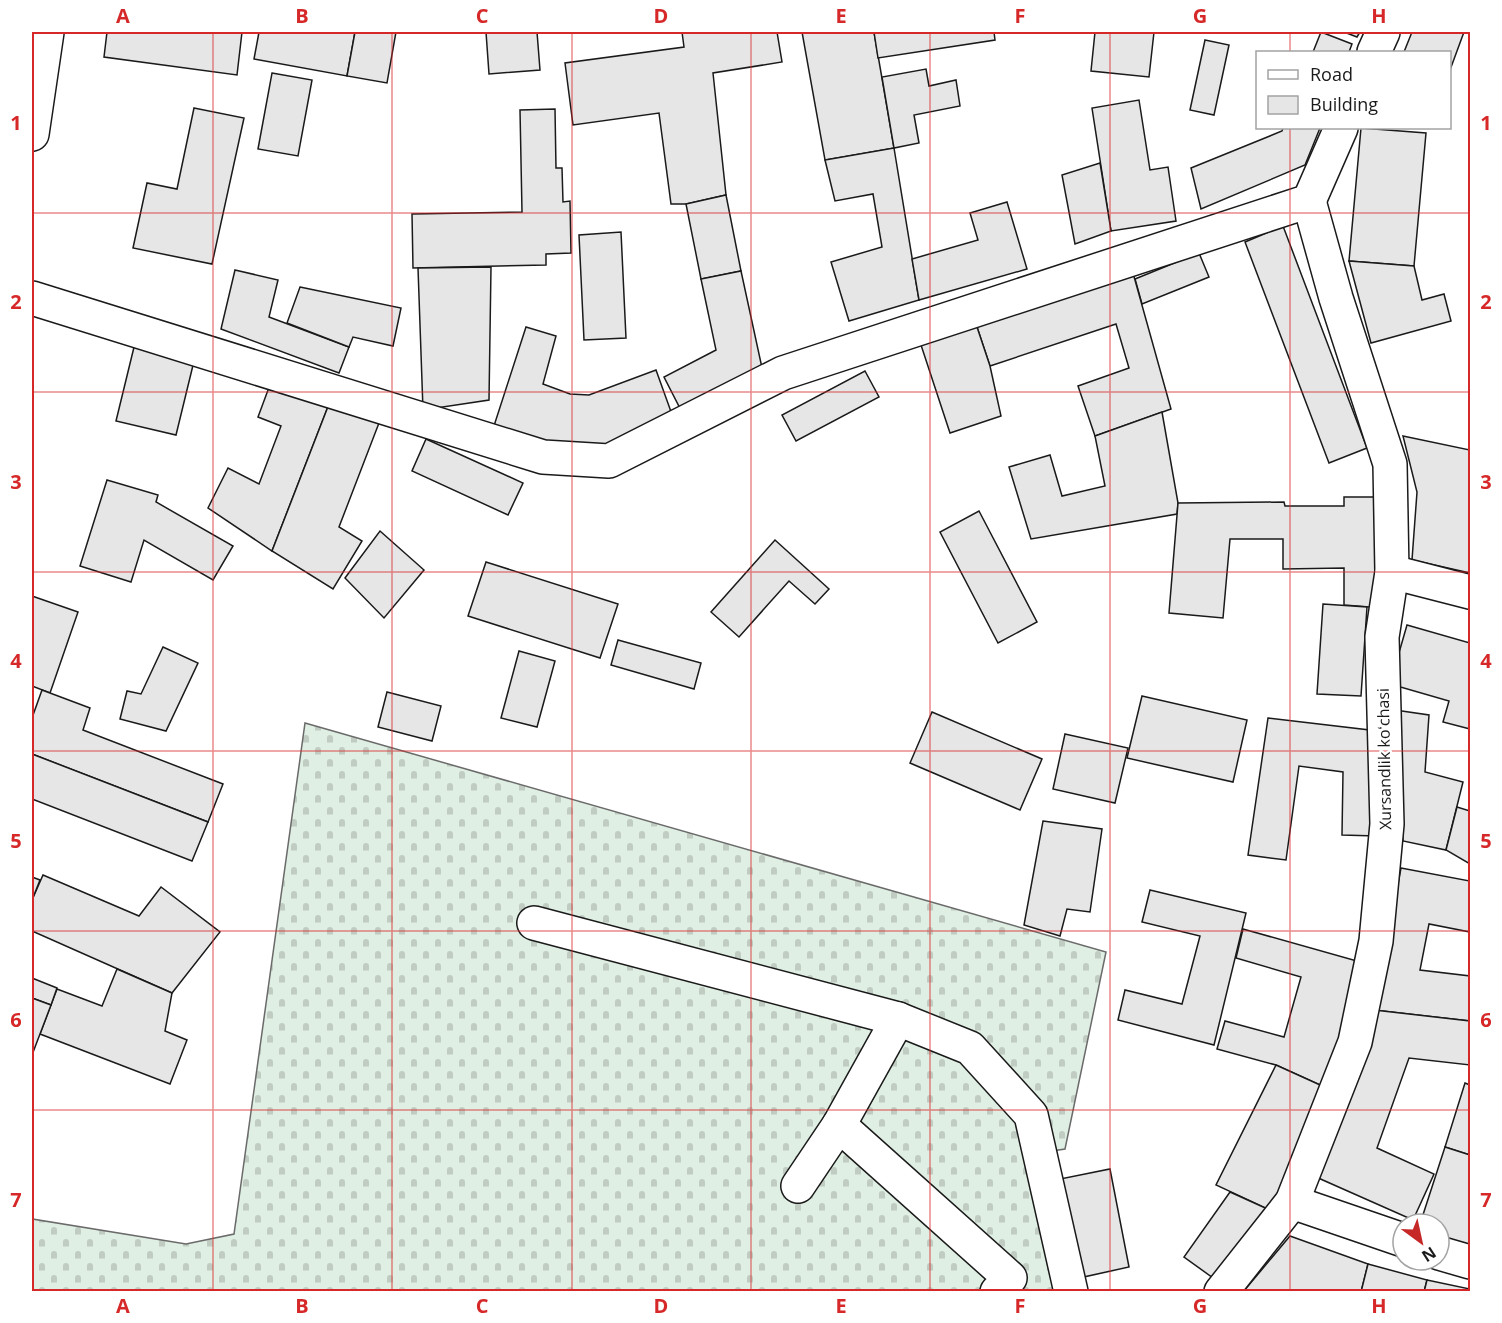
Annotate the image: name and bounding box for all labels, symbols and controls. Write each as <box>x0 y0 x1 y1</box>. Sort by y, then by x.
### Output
text: A <box>116 2 130 29</box>
text: B <box>295 2 309 29</box>
text: C <box>476 2 489 29</box>
text: D <box>654 2 668 29</box>
text: E <box>835 2 847 29</box>
text: F <box>1015 2 1025 29</box>
text: G <box>1193 2 1207 29</box>
text: H <box>1371 2 1387 29</box>
legend <box>1256 51 1451 129</box>
text: Road <box>1310 62 1353 86</box>
text: Building <box>1310 92 1378 116</box>
text: 1 <box>10 109 22 136</box>
text: 1 <box>1480 109 1492 136</box>
text: 2 <box>10 288 22 315</box>
text: 2 <box>1480 288 1492 315</box>
text: 3 <box>10 468 22 495</box>
text: 3 <box>1480 468 1492 495</box>
text: 4 <box>10 647 22 674</box>
text: 4 <box>1480 647 1492 674</box>
street label: Xursandlik koʻchasi <box>1372 688 1396 830</box>
text: 5 <box>10 827 22 854</box>
text: 5 <box>1480 827 1492 854</box>
text: 6 <box>10 1006 22 1033</box>
text: 6 <box>1480 1006 1492 1033</box>
text: 7 <box>10 1186 22 1213</box>
text: 7 <box>1480 1186 1492 1213</box>
north arrow <box>1391 1212 1451 1272</box>
text: N <box>1418 1242 1441 1267</box>
text: A <box>116 1292 130 1319</box>
text: B <box>295 1292 309 1319</box>
text: C <box>476 1292 489 1319</box>
text: D <box>654 1292 668 1319</box>
text: E <box>835 1292 847 1319</box>
text: F <box>1015 1292 1025 1319</box>
text: G <box>1193 1292 1207 1319</box>
text: H <box>1371 1292 1387 1319</box>

